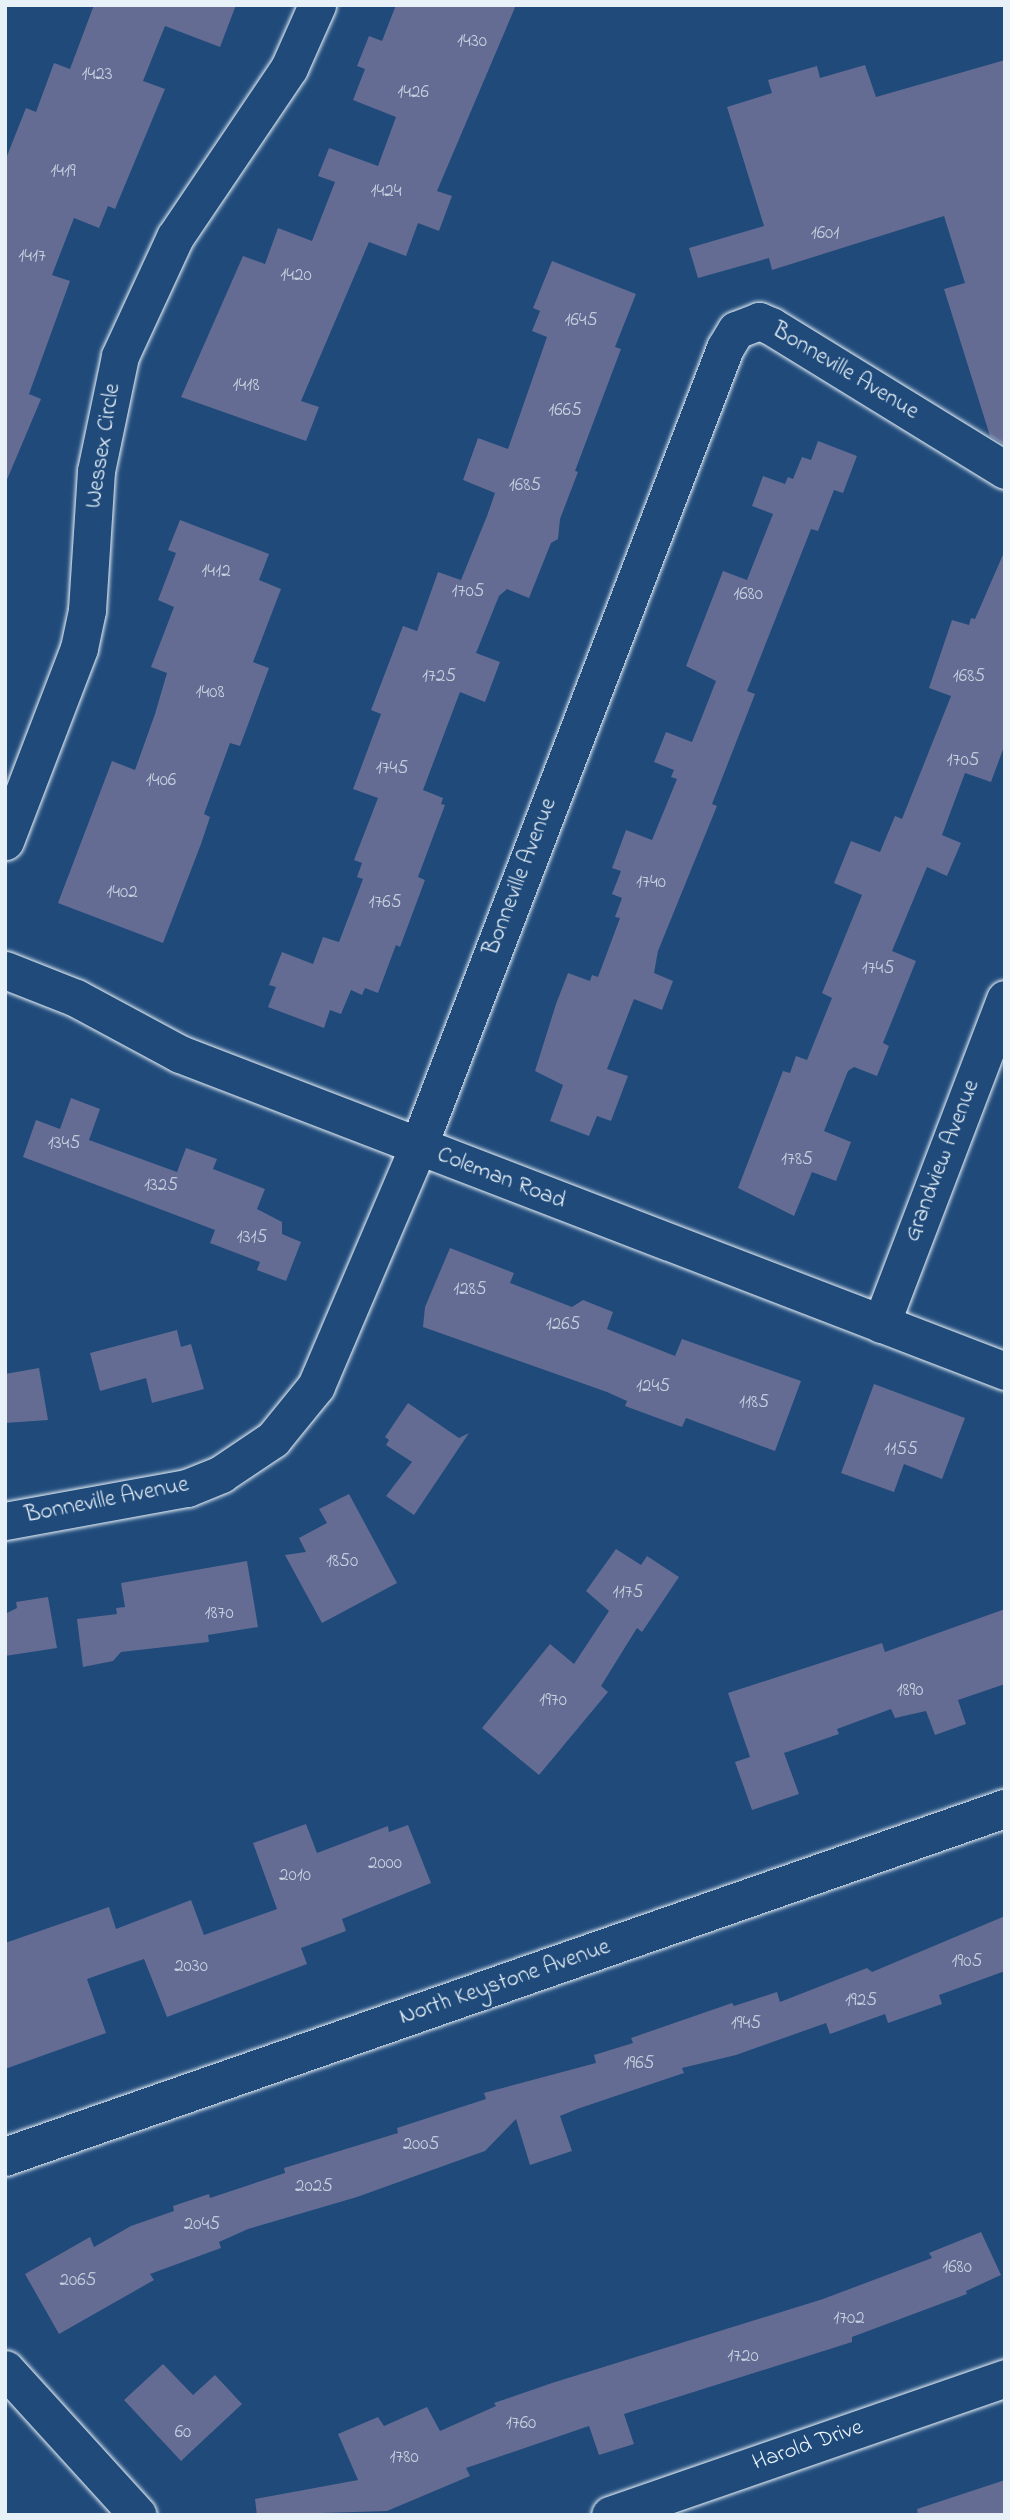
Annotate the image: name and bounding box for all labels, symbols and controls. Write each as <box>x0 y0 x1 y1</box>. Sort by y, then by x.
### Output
house number: 1430 <box>457 31 487 53</box>
house number: 1423 <box>81 64 113 86</box>
house number: 1426 <box>397 82 429 104</box>
house number: 1419 <box>50 161 76 183</box>
house number: 1424 <box>370 181 402 203</box>
house number: 1601 <box>811 223 839 245</box>
house number: 1417 <box>18 246 46 268</box>
house number: 1420 <box>280 265 312 287</box>
house number: 1645 <box>564 310 598 332</box>
street label: Bonneville Avenue <box>767 317 923 427</box>
house number: 1418 <box>232 375 260 397</box>
street label: Wessex Circle <box>81 382 127 510</box>
house number: 1665 <box>548 400 582 422</box>
house number: 1685 <box>509 475 541 497</box>
house number: 1412 <box>201 561 231 583</box>
house number: 1705 <box>452 581 484 603</box>
house number: 1680 <box>733 584 763 606</box>
house number: 1725 <box>422 666 456 688</box>
house number: 1685 <box>953 666 985 688</box>
house number: 1408 <box>195 682 225 704</box>
house number: 1705 <box>947 750 979 772</box>
house number: 1745 <box>376 758 408 780</box>
house number: 1406 <box>146 770 176 792</box>
street label: Bonneville Avenue <box>478 795 564 959</box>
house number: 1740 <box>636 872 666 894</box>
house number: 1402 <box>106 882 138 904</box>
house number: 1765 <box>368 892 402 914</box>
house number: 1745 <box>862 958 894 980</box>
street label: Grandview Avenue <box>899 1076 987 1246</box>
house number: 1345 <box>48 1133 80 1155</box>
street label: Coleman Road <box>433 1142 569 1216</box>
house number: 1785 <box>781 1149 813 1171</box>
house number: 1325 <box>144 1175 178 1197</box>
house number: 1315 <box>237 1227 267 1249</box>
house number: 1285 <box>453 1279 487 1301</box>
house number: 1265 <box>546 1314 580 1336</box>
house number: 1245 <box>636 1376 670 1398</box>
house number: 1185 <box>739 1392 769 1414</box>
house number: 1155 <box>884 1439 918 1461</box>
street label: Bonneville Avenue <box>23 1472 191 1530</box>
house number: 1850 <box>326 1551 358 1573</box>
house number: 1175 <box>613 1582 643 1604</box>
house number: 1870 <box>204 1603 234 1625</box>
house number: 1890 <box>896 1680 924 1702</box>
house number: 1970 <box>539 1690 567 1712</box>
house number: 2000 <box>368 1853 402 1875</box>
house number: 2010 <box>279 1865 311 1887</box>
street label: North Keystone Avenue <box>396 1934 614 2032</box>
house number: 1905 <box>952 1951 982 1973</box>
house number: 2030 <box>174 1956 208 1978</box>
house number: 1925 <box>845 1990 877 2012</box>
house number: 1945 <box>731 2013 761 2035</box>
house number: 1965 <box>624 2053 654 2075</box>
house number: 2005 <box>403 2134 439 2156</box>
house number: 2025 <box>295 2176 333 2198</box>
house number: 2045 <box>184 2214 220 2236</box>
house number: 1680 <box>942 2257 972 2279</box>
house number: 2065 <box>60 2270 96 2292</box>
house number: 1702 <box>833 2308 865 2330</box>
house number: 1720 <box>727 2346 759 2368</box>
house number: 1760 <box>506 2413 536 2435</box>
street label: Harold Drive <box>749 2414 867 2478</box>
house number: 60 <box>175 2422 191 2444</box>
house number: 1780 <box>389 2447 419 2469</box>

